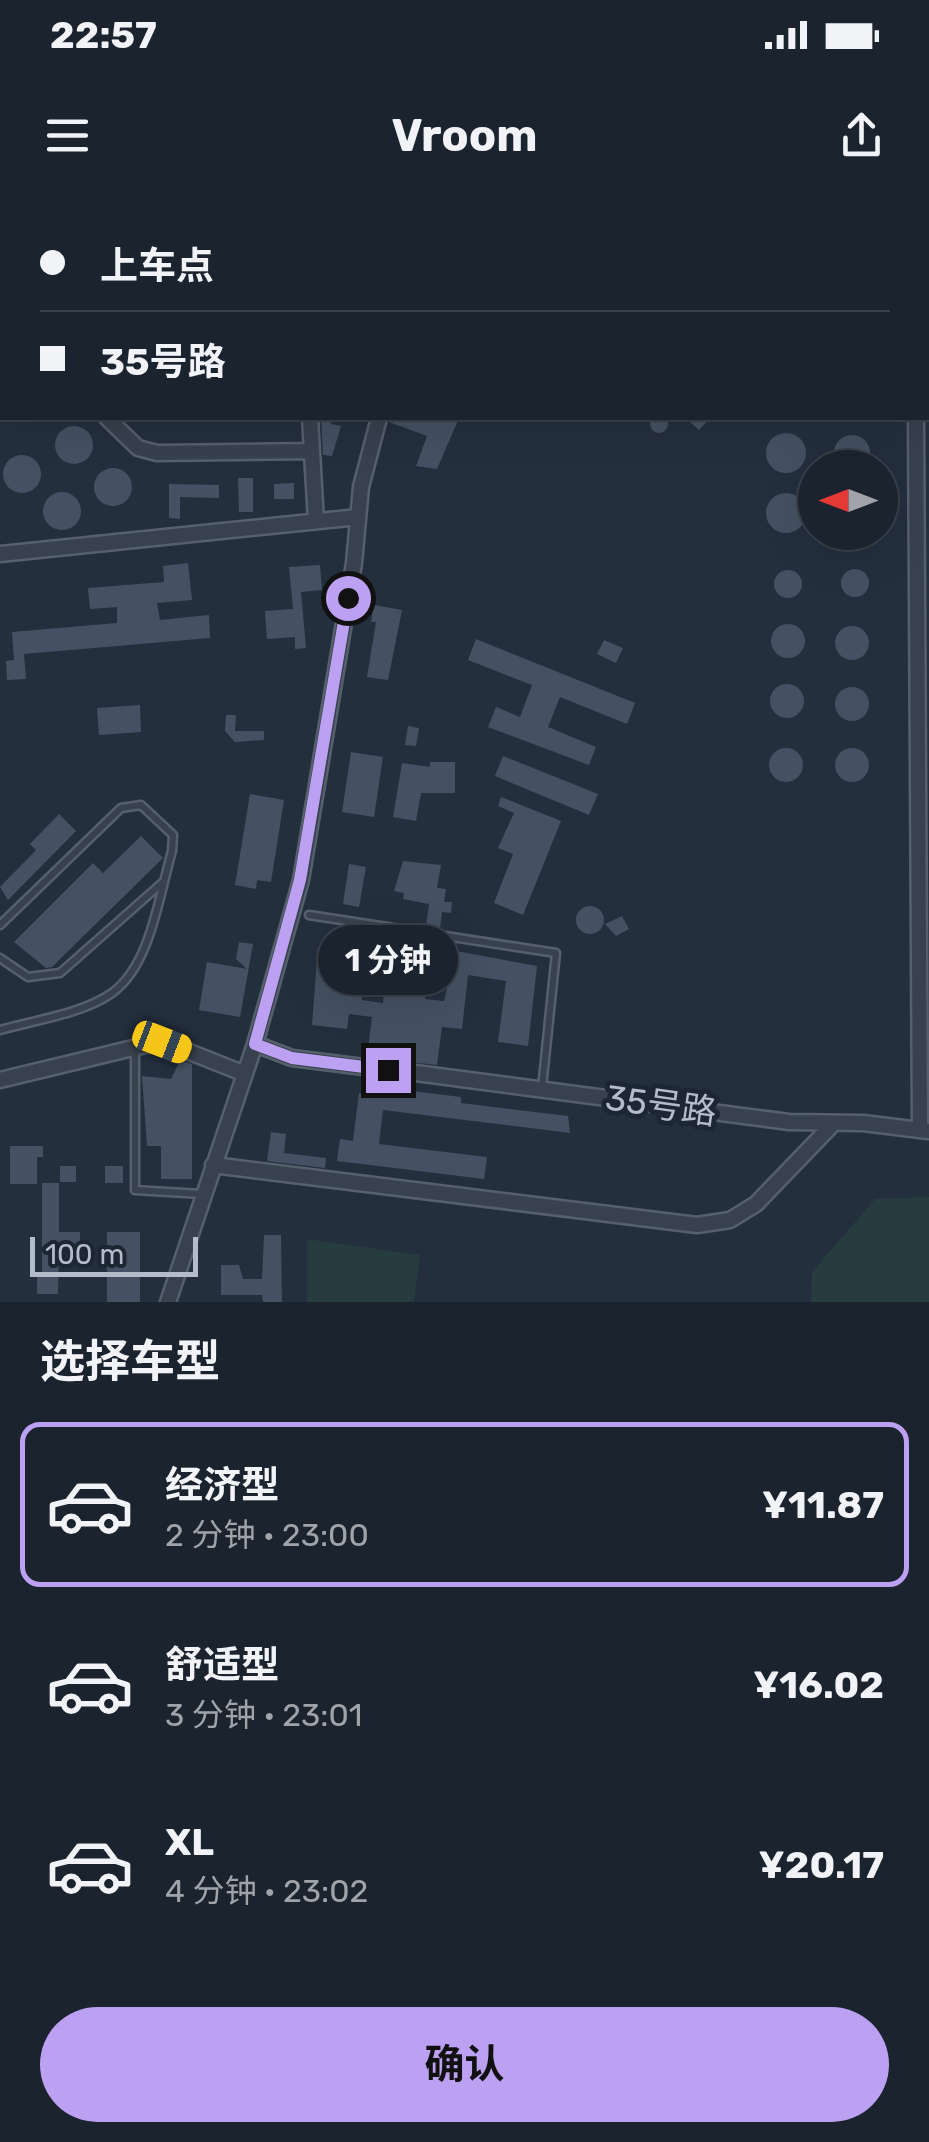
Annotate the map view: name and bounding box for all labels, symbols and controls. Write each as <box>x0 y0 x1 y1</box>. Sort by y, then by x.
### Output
text: 22:57 <box>50 12 157 58</box>
icon: menu <box>40 108 95 163</box>
icon: share <box>834 108 889 163</box>
text: Vroom <box>391 109 538 162</box>
text: 上车点 <box>100 243 214 289</box>
text: 35号路 <box>100 339 226 385</box>
north arrow <box>798 450 898 550</box>
map controls <box>798 450 898 550</box>
route start <box>326 576 371 621</box>
callout: 1 分钟 <box>318 925 458 995</box>
text: 1 分钟 <box>345 941 431 979</box>
car <box>129 1017 195 1067</box>
route end <box>366 1048 411 1093</box>
street label: 35号路 <box>603 1076 719 1134</box>
scale bar <box>30 1232 198 1276</box>
text: 100 m <box>45 1238 124 1271</box>
text: 选择车型 <box>40 1335 220 1388</box>
icon: car <box>45 1460 135 1550</box>
text: 经济型 <box>165 1462 279 1508</box>
text: ¥11.87 <box>762 1482 884 1528</box>
text: 2 分钟 · 23:00 <box>165 1516 369 1554</box>
icon: car <box>45 1640 135 1730</box>
text: 舒适型 <box>165 1642 279 1688</box>
text: ¥16.02 <box>753 1662 884 1708</box>
text: 3 分钟 · 23:01 <box>165 1696 363 1734</box>
text: XL <box>165 1819 214 1865</box>
icon: car <box>45 1820 135 1910</box>
text: ¥20.17 <box>759 1842 884 1888</box>
text: 4 分钟 · 23:02 <box>165 1872 368 1910</box>
button: 确认 <box>40 2007 889 2122</box>

